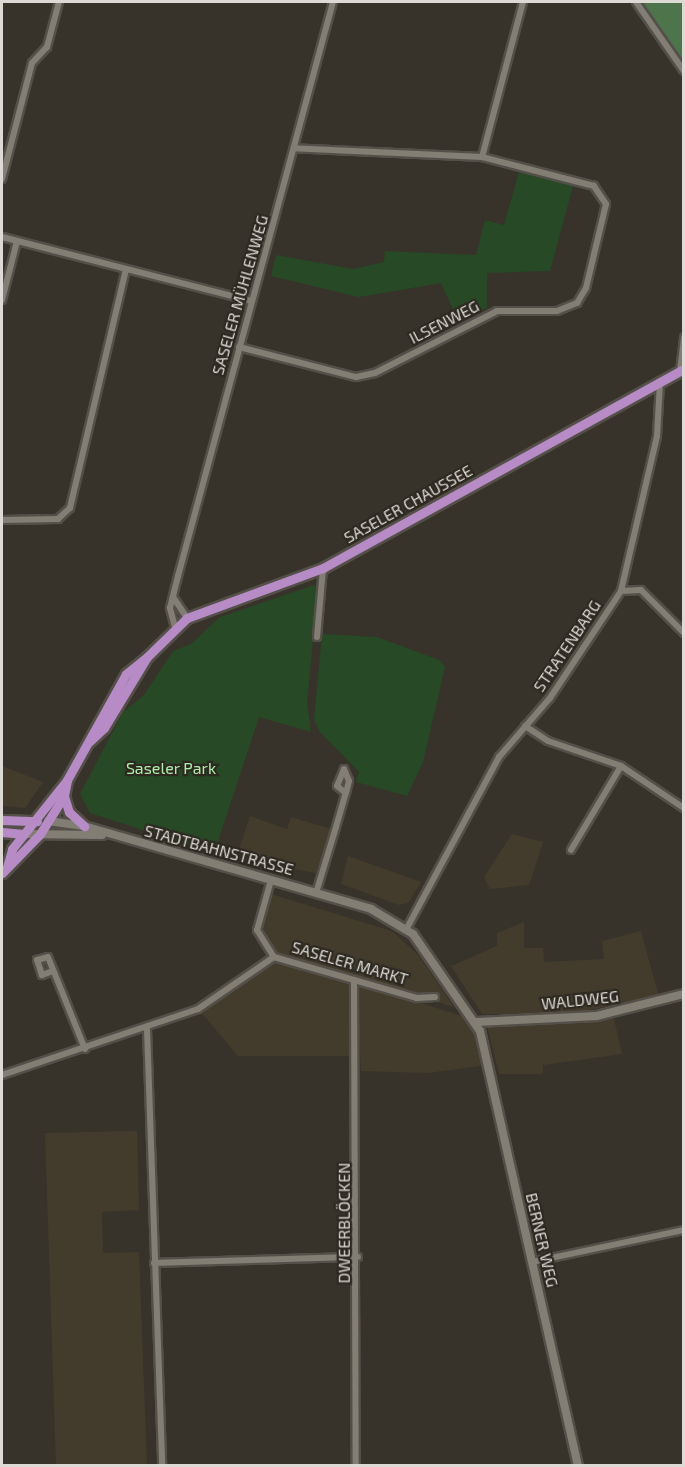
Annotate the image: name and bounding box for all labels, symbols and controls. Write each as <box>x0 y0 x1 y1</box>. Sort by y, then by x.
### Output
street label: SASELER MÜHLENWEG <box>208 213 272 377</box>
street label: ILSENWEG <box>406 296 482 348</box>
street label: SASELER CHAUSSEE <box>340 461 476 547</box>
street label: STRATENBARG <box>529 596 605 696</box>
park label: Saseler Park <box>126 758 216 778</box>
street label: STADTBAHNSTRASSE <box>142 821 296 879</box>
street label: SASELER MARKT <box>290 937 410 989</box>
street label: WALDWEG <box>540 986 620 1014</box>
street label: DWEERBLÖCKEN <box>334 1163 354 1283</box>
street label: BERNER WEG <box>522 1191 562 1289</box>

